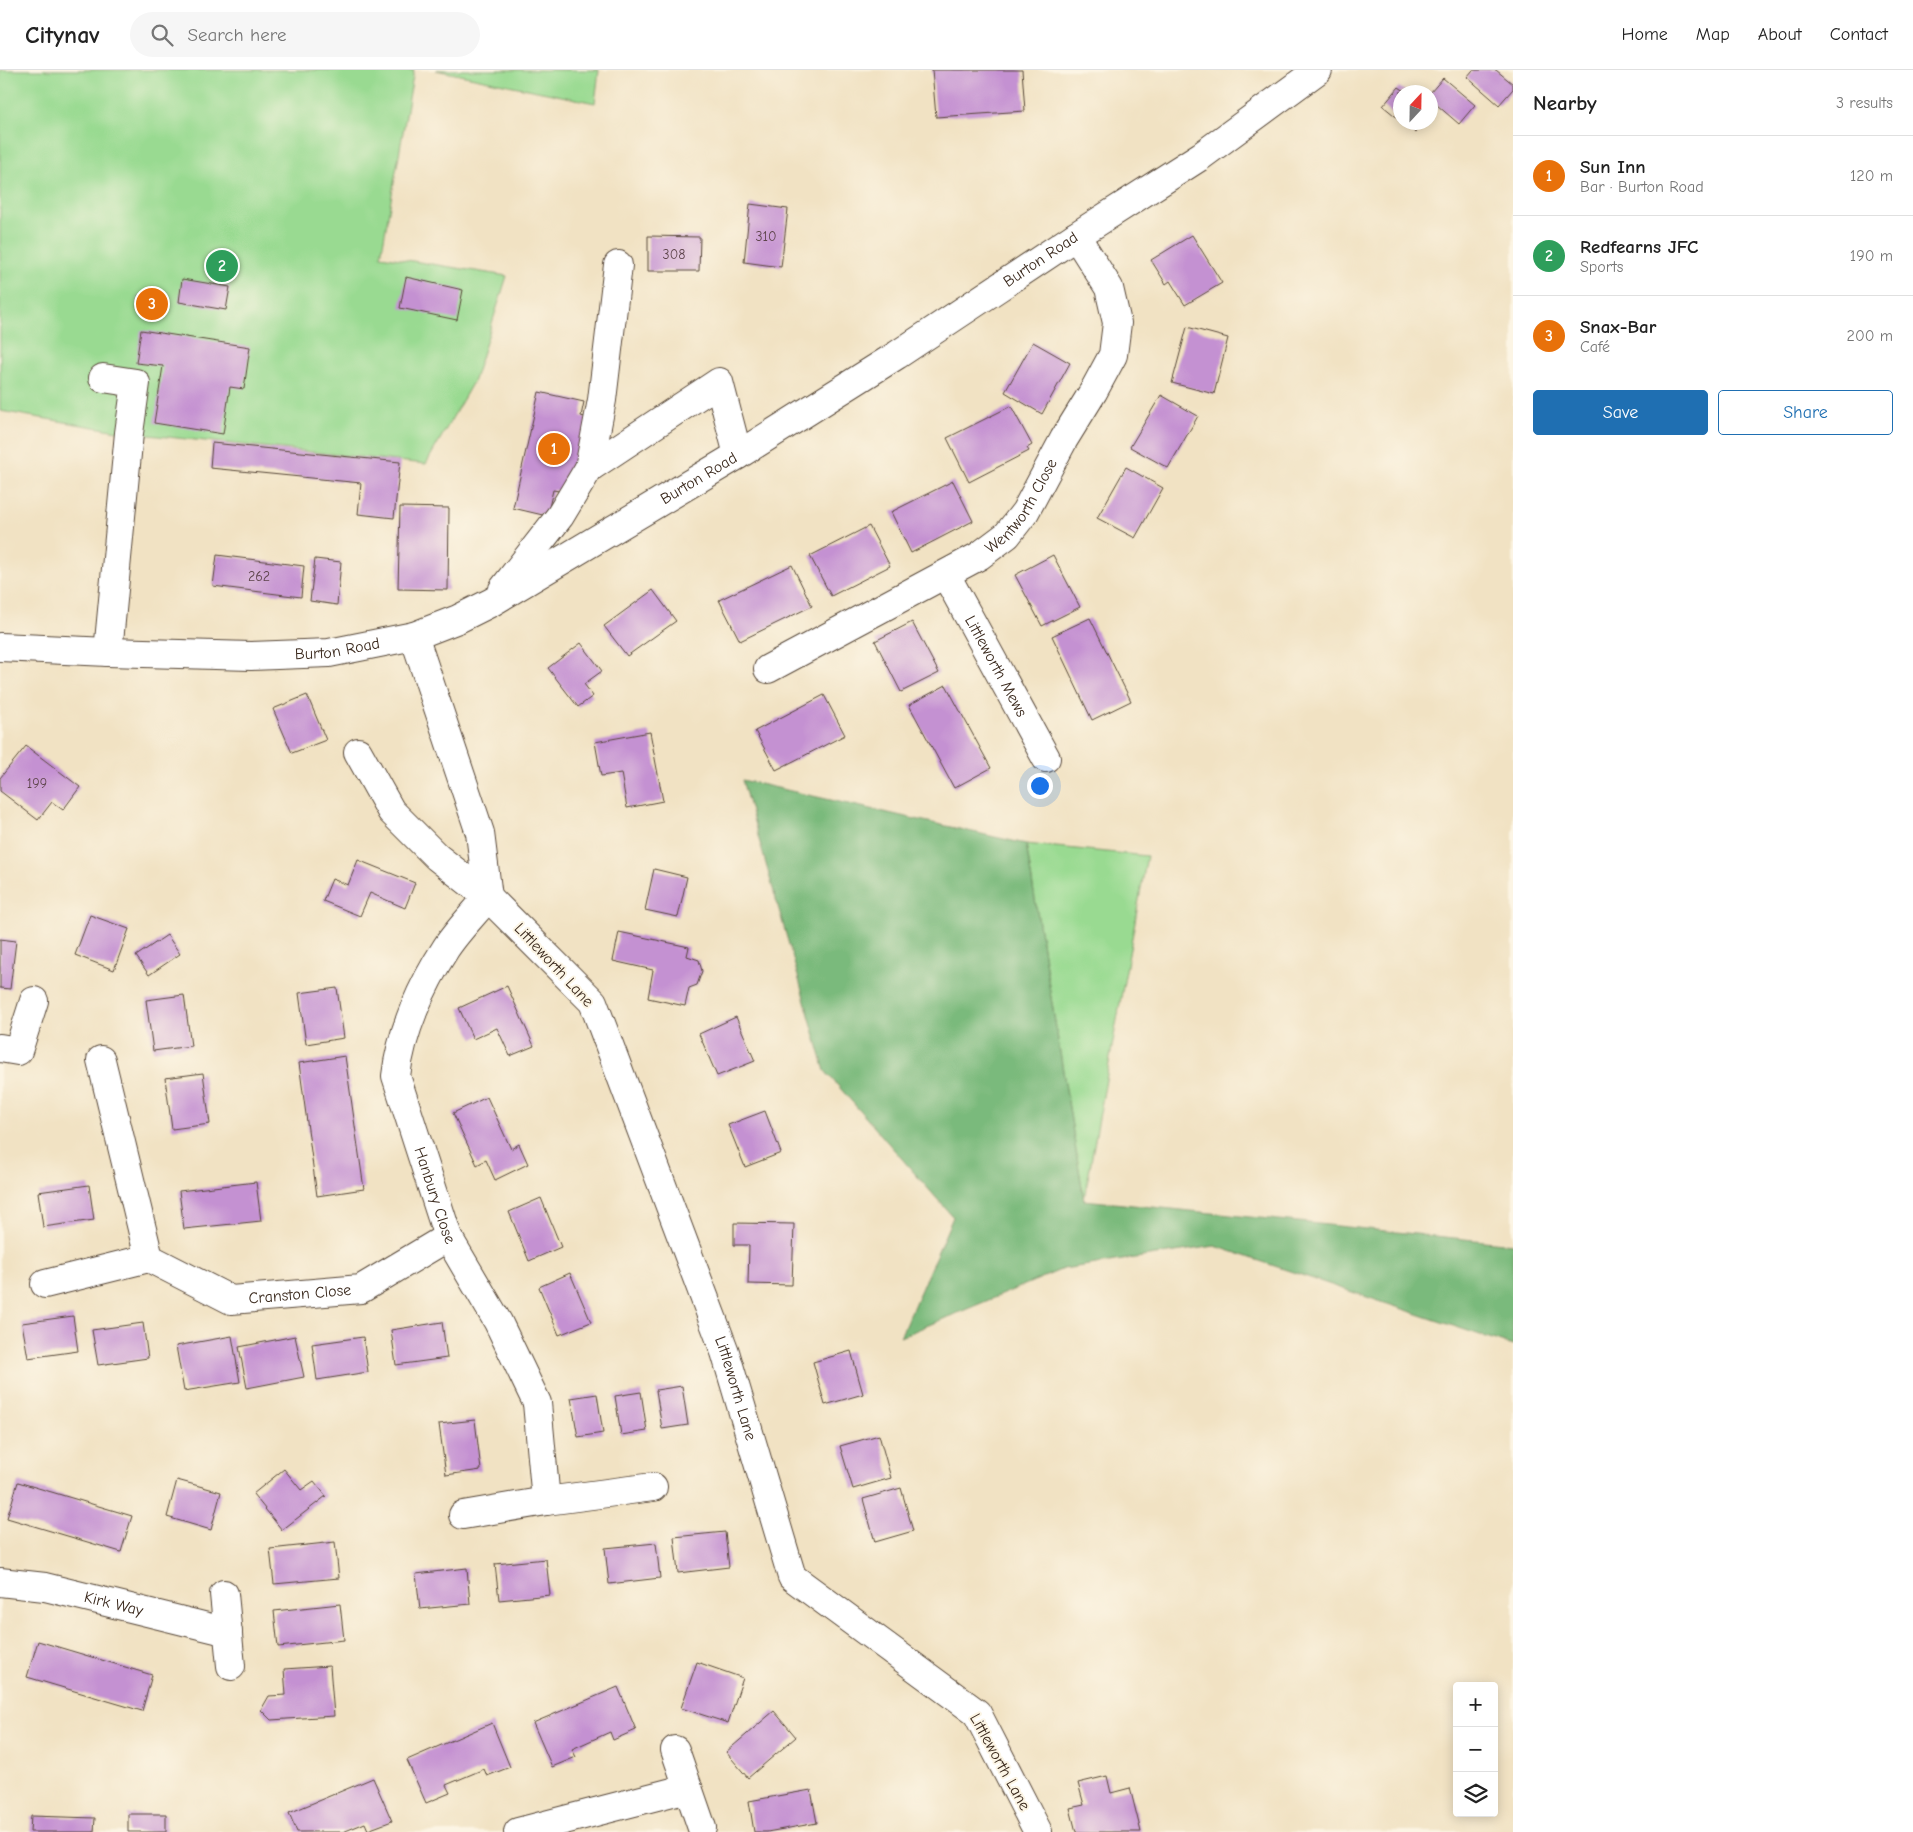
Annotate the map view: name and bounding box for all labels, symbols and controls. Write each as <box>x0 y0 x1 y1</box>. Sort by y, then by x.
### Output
search box <box>130 12 480 57</box>
text: Citynav <box>25 21 100 49</box>
icon: search <box>148 21 176 49</box>
text: Search here <box>188 24 286 46</box>
text: Home <box>1621 24 1668 45</box>
text: Map <box>1696 24 1730 45</box>
text: About <box>1758 24 1802 45</box>
text: Contact <box>1830 24 1888 45</box>
north arrow <box>1393 85 1438 130</box>
text: Nearby <box>1533 91 1597 115</box>
text: 3 results <box>1836 94 1893 112</box>
text: Sun Inn <box>1580 156 1646 178</box>
text: 1 <box>1546 167 1552 185</box>
text: 120 m <box>1850 167 1893 185</box>
text: Bar · Burton Road <box>1580 178 1704 196</box>
house number: 310 <box>755 228 777 245</box>
street label: Burton Road <box>1000 228 1081 291</box>
text: Redfearns JFC <box>1580 236 1699 258</box>
house number: 308 <box>663 246 685 263</box>
pin: 2 <box>206 247 238 285</box>
text: 2 <box>1545 247 1553 265</box>
text: 190 m <box>1850 247 1893 265</box>
text: Sports <box>1580 258 1623 276</box>
pin: 3 <box>136 285 168 323</box>
text: Snax-Bar <box>1580 316 1656 338</box>
text: 3 <box>1545 327 1553 345</box>
text: 200 m <box>1847 327 1893 345</box>
text: Café <box>1580 338 1610 356</box>
button: Save <box>1533 390 1708 435</box>
button: Share <box>1718 390 1893 435</box>
pin: 1 <box>538 430 570 468</box>
street label: Burton Road <box>657 449 740 508</box>
street label: Wentworth Close <box>982 456 1061 557</box>
house number: 262 <box>248 568 270 585</box>
street label: Littleworth Mews <box>961 613 1031 720</box>
street label: Burton Road <box>295 634 381 663</box>
your location <box>1027 773 1053 799</box>
house number: 199 <box>27 775 47 792</box>
street label: Littleworth Lane <box>511 919 597 1011</box>
street label: Hanbury Close <box>410 1145 459 1247</box>
street label: Cranston Close <box>248 1281 352 1307</box>
street label: Littleworth Lane <box>711 1334 760 1443</box>
street label: Kirk Way <box>82 1588 146 1620</box>
map controls <box>1453 1682 1498 1817</box>
button: + <box>1453 1682 1498 1727</box>
street label: Littleworth Lane <box>966 1711 1034 1813</box>
button: − <box>1453 1727 1498 1772</box>
button: layers <box>1453 1772 1498 1817</box>

